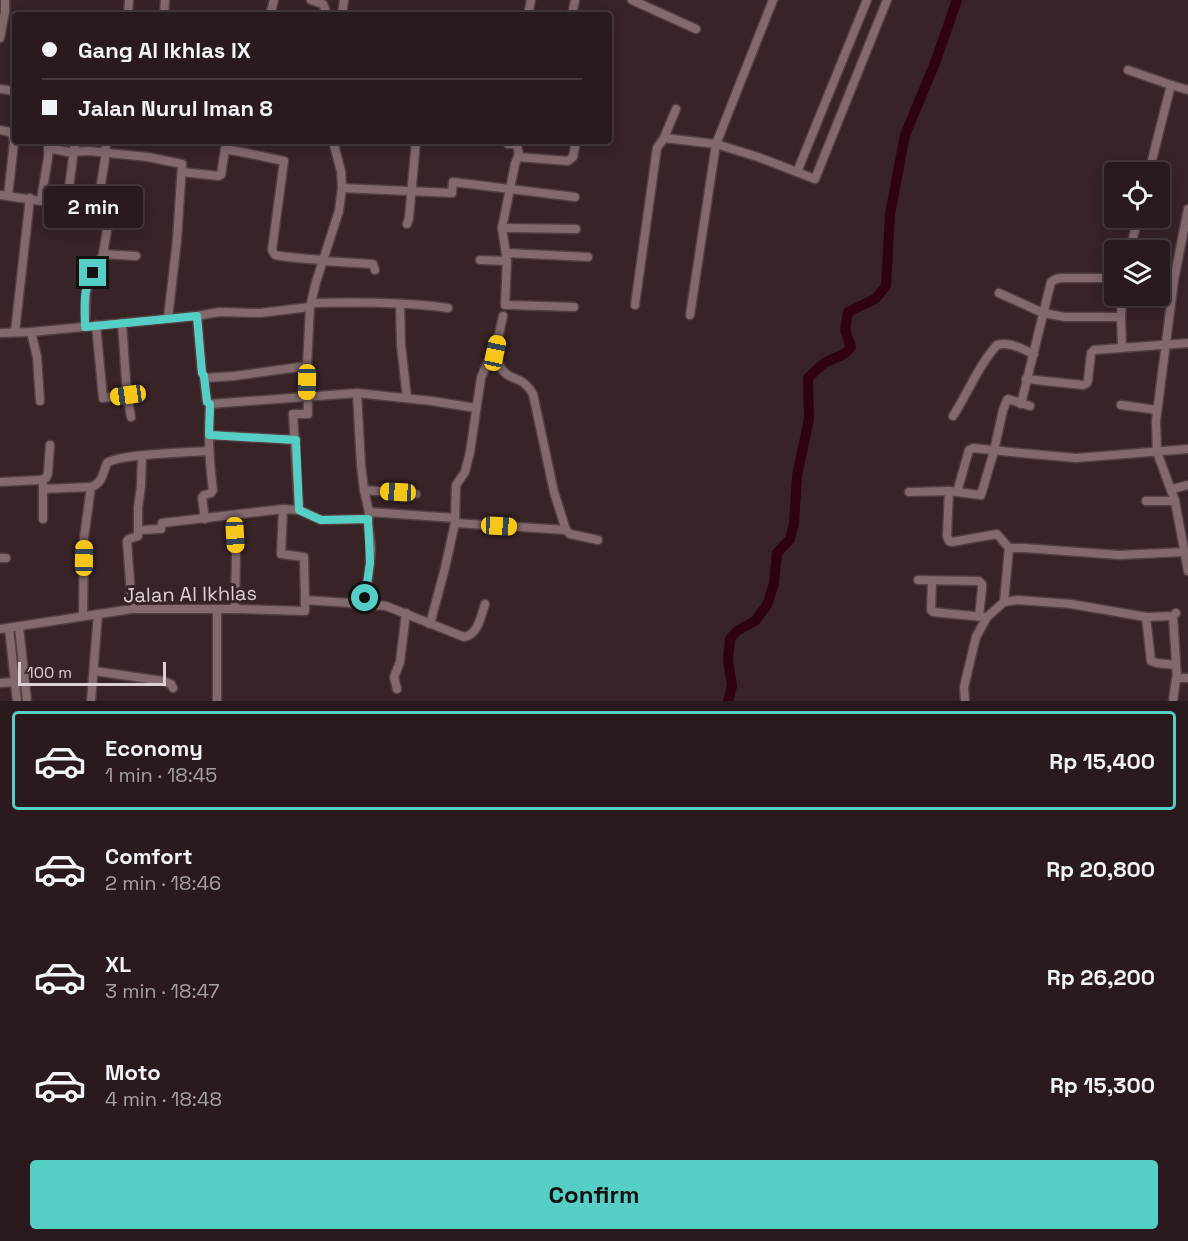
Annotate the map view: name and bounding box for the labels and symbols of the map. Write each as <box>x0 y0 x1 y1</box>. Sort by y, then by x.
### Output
callout: 2 min <box>44 186 142 228</box>
route end <box>79 259 106 286</box>
car <box>482 334 508 372</box>
car <box>298 364 316 400</box>
car <box>109 384 147 406</box>
car <box>380 482 416 502</box>
car <box>481 516 517 536</box>
car <box>225 517 245 553</box>
car <box>75 540 93 576</box>
street label: Jalan Al Ikhlas <box>123 580 257 608</box>
route start <box>351 584 378 611</box>
scale bar <box>18 659 166 686</box>

